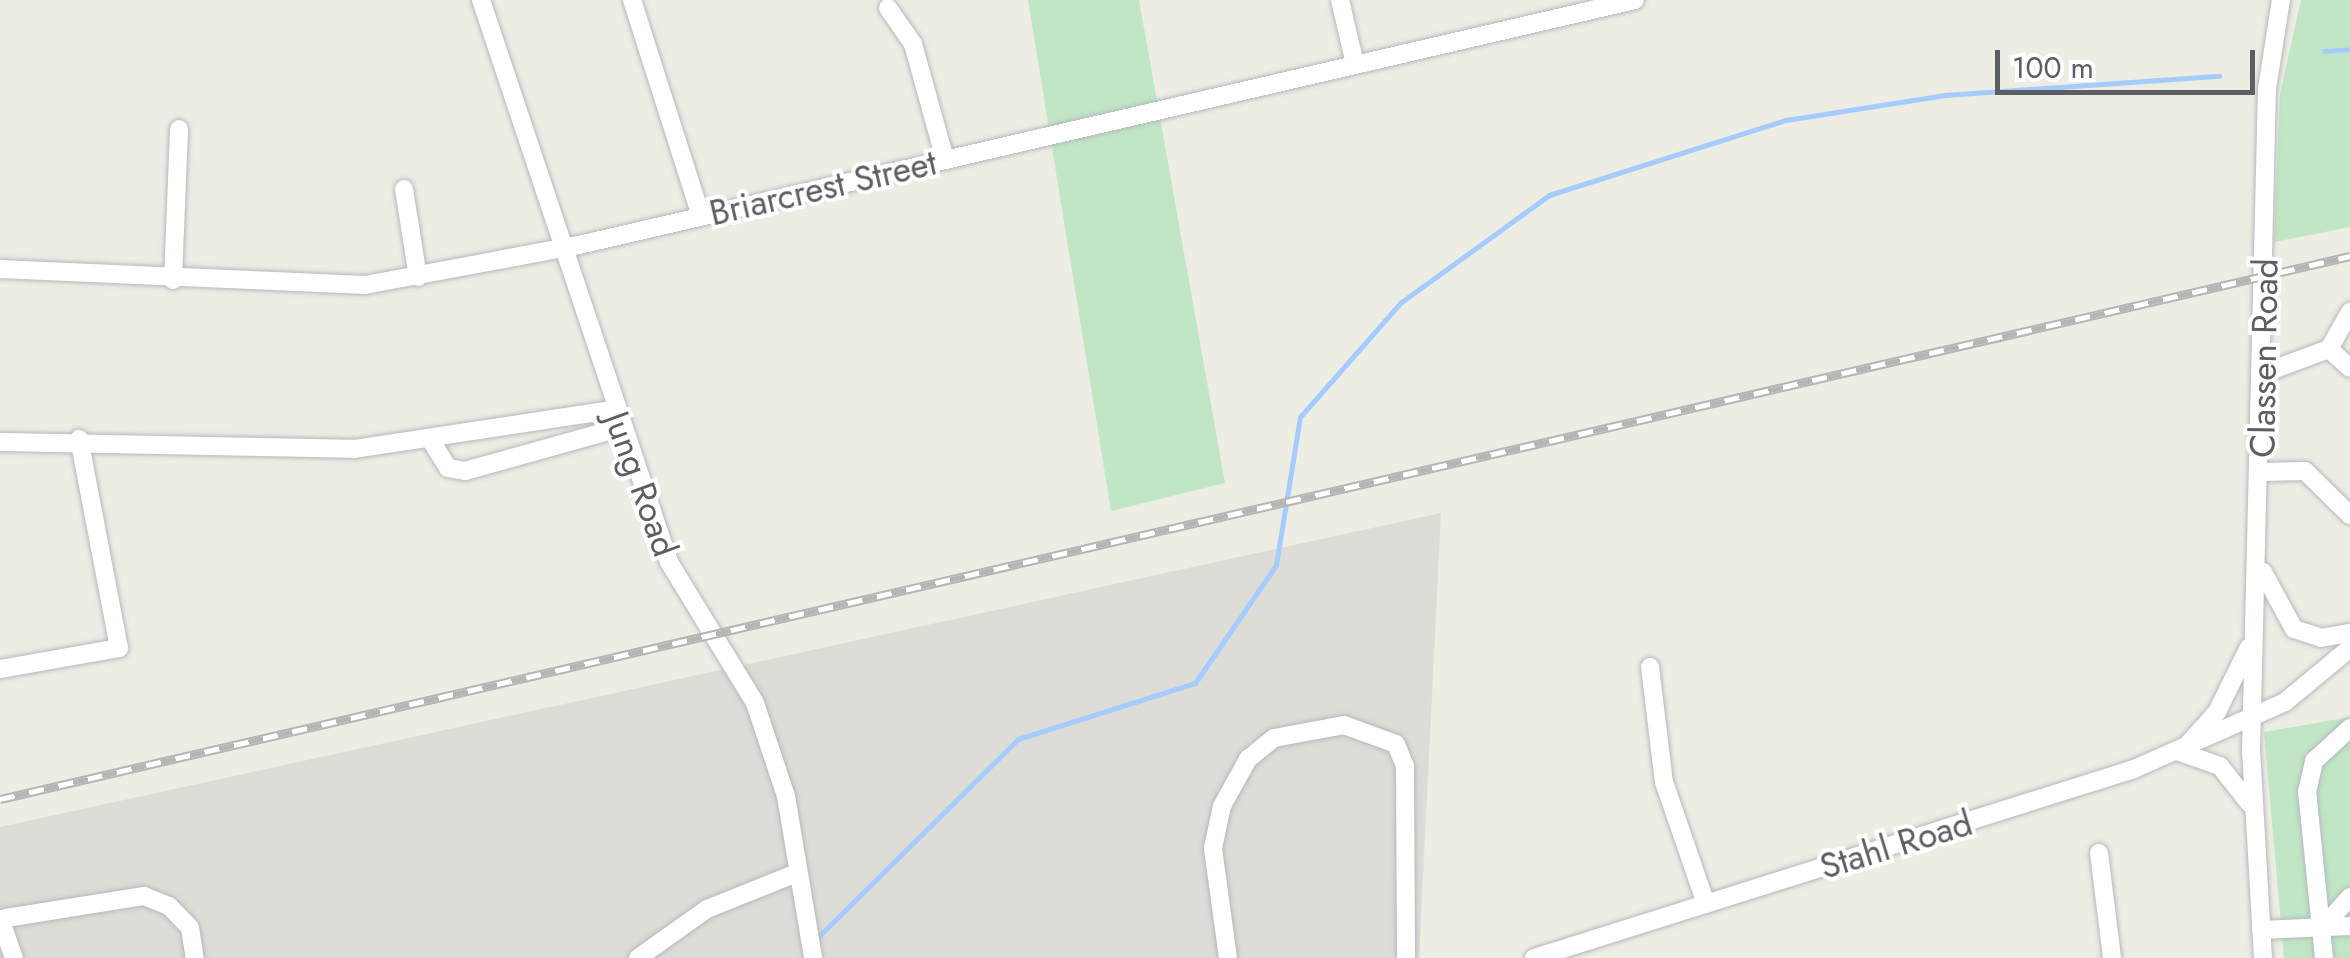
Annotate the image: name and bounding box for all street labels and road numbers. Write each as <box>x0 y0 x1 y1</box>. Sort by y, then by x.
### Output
street label: Briarcrest Street <box>705 141 941 235</box>
street label: Classen Road <box>2241 258 2287 458</box>
street label: Jung Road <box>595 406 687 562</box>
street label: Stahl Road <box>1815 802 1977 888</box>

